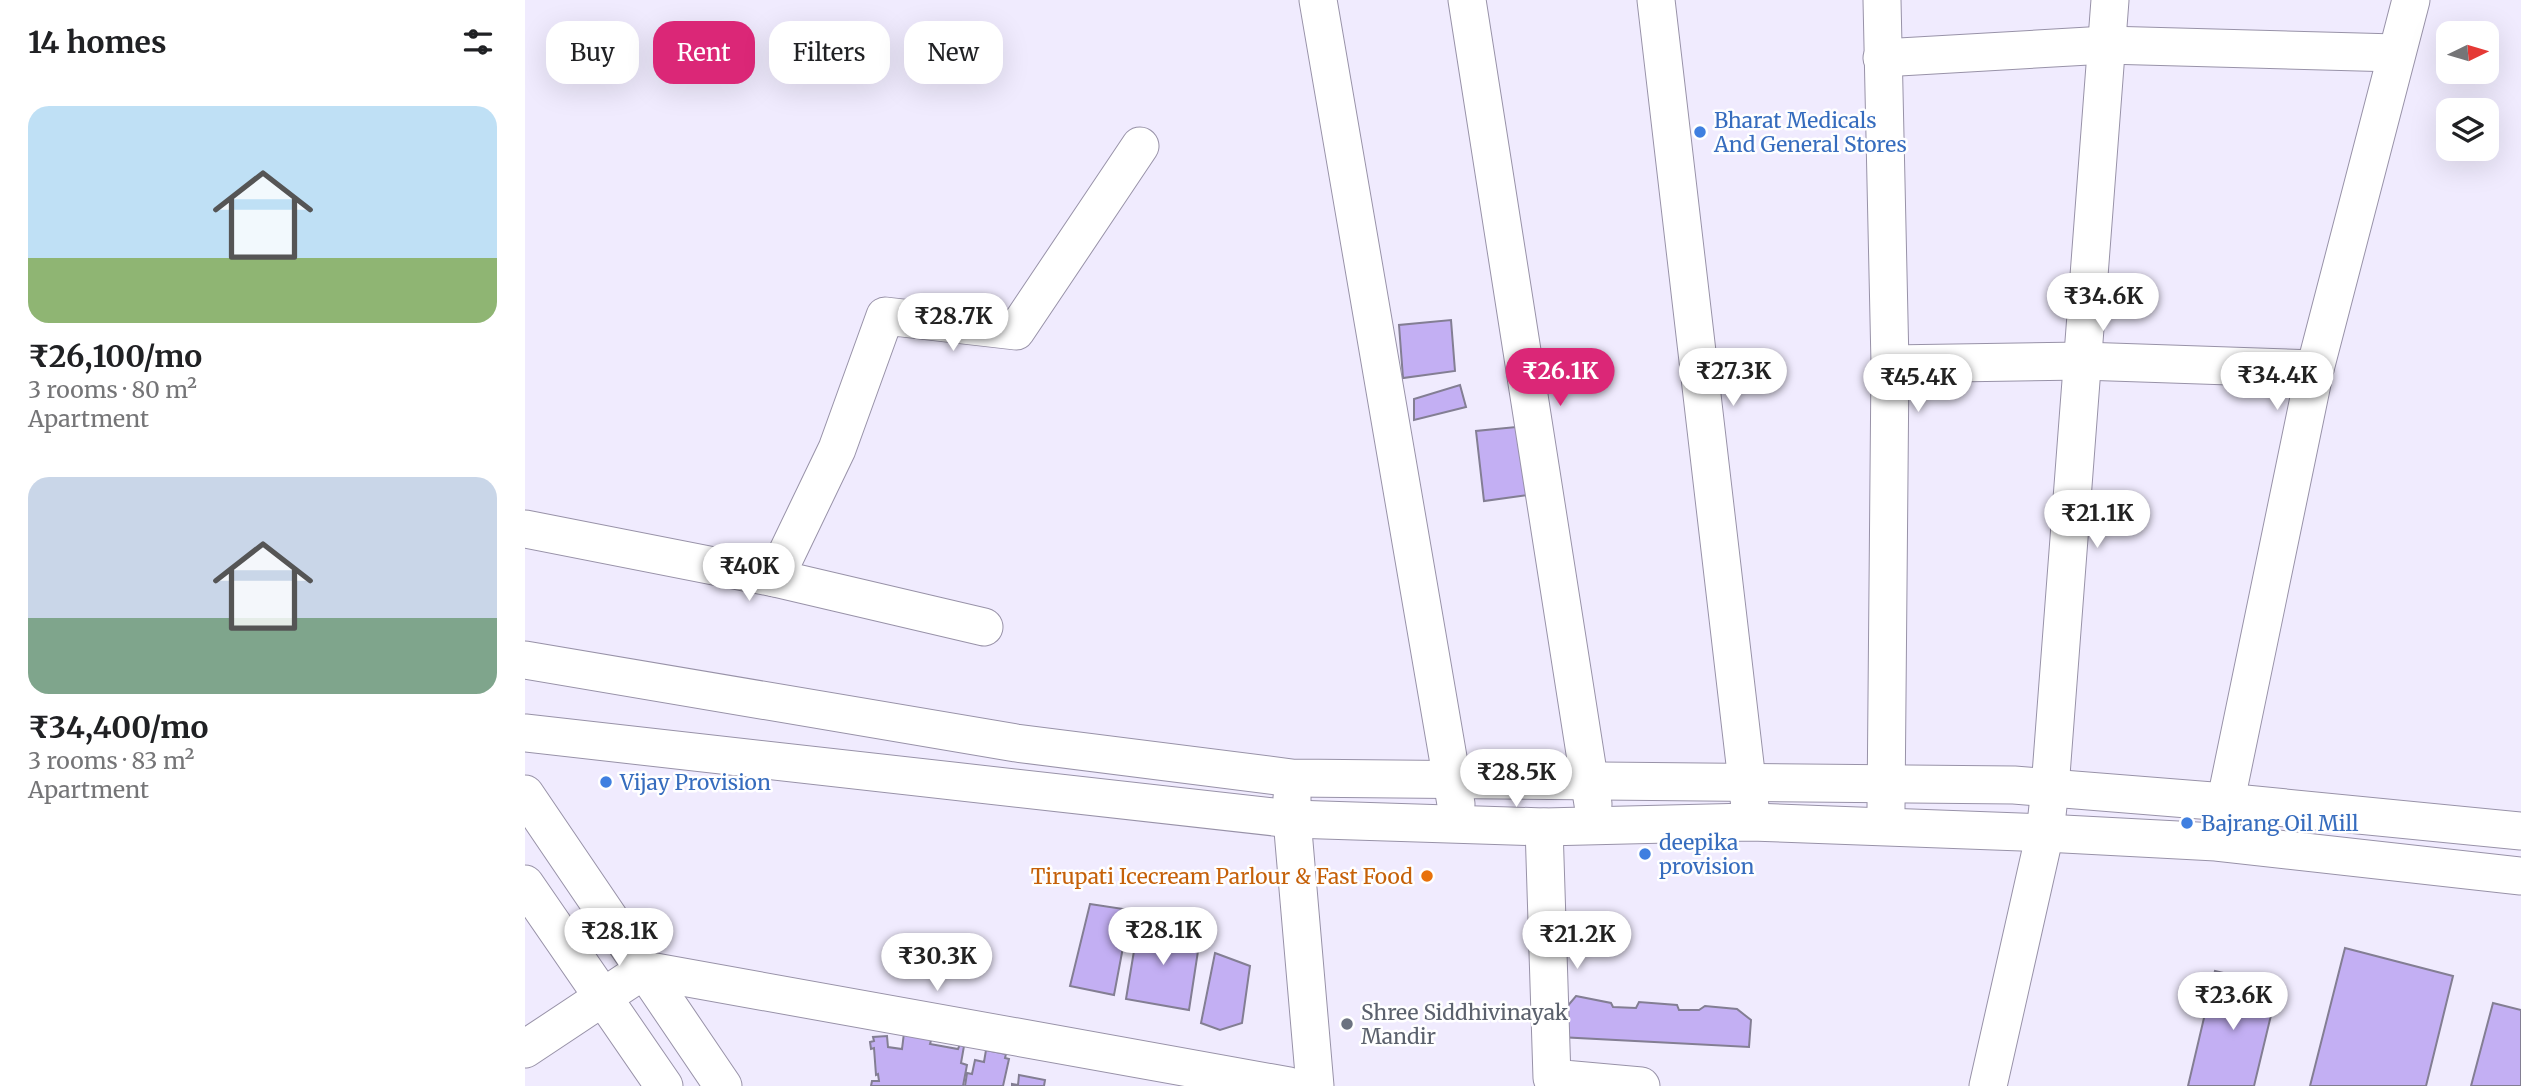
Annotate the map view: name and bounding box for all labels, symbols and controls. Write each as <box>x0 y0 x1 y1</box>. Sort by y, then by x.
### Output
chip: Buy <box>546 21 639 84</box>
chip: Rent <box>653 21 755 84</box>
chip: Filters <box>769 21 890 84</box>
chip: New <box>904 21 1003 84</box>
north arrow <box>2436 21 2499 84</box>
map controls <box>2436 21 2499 161</box>
text: 14 homes <box>28 23 166 61</box>
icon: filters <box>459 23 497 61</box>
button: layers <box>2436 98 2499 161</box>
place label: Bharat Medicals And General Stores <box>1713 107 1907 158</box>
marker: Bharat Medicals And General Stores <box>1692 124 1708 140</box>
icon: home <box>200 152 326 278</box>
pin: ₹34.6K <box>2046 274 2160 333</box>
text: ₹34.6K <box>2063 281 2143 310</box>
pin: ₹28.7K <box>896 294 1010 353</box>
text: ₹28.7K <box>914 301 992 330</box>
text: ₹26,100/mo <box>28 337 202 375</box>
pin: ₹26.1K <box>1503 348 1617 408</box>
pin: ₹27.3K <box>1676 348 1790 408</box>
pin: ₹34.4K <box>2220 352 2334 412</box>
pin: ₹45.4K <box>1861 354 1975 414</box>
text: ₹26.1K <box>1522 356 1598 385</box>
text: ₹27.3K <box>1695 356 1771 385</box>
text: ₹34.4K <box>2237 360 2317 389</box>
text: ₹45.4K <box>1879 362 1957 391</box>
text: 3 rooms · 80 m² <box>28 375 197 404</box>
text: Apartment <box>28 404 149 433</box>
pin: ₹21.1K <box>2040 490 2154 550</box>
text: ₹21.1K <box>2060 498 2134 527</box>
icon: home <box>200 523 326 649</box>
pin: ₹40K <box>708 544 790 603</box>
text: ₹40K <box>719 551 779 580</box>
text: ₹34,400/mo <box>28 708 208 746</box>
text: 3 rooms · 83 m² <box>28 746 194 775</box>
pin: ₹28.5K <box>1459 750 1573 809</box>
text: ₹28.5K <box>1476 757 1556 786</box>
place label: Vijay Provision <box>619 769 771 796</box>
marker: Vijay Provision <box>598 774 614 790</box>
text: Apartment <box>28 775 149 804</box>
place label: Bajrang Oil Mill <box>2201 810 2359 837</box>
marker: Bajrang Oil Mill <box>2179 815 2195 831</box>
place label: deepika provision <box>1659 829 1755 880</box>
marker: deepika provision <box>1637 846 1653 862</box>
place label: Tirupati Icecream Parlour & Fast Food <box>1031 863 1413 890</box>
marker: Tirupati Icecream Parlour & Fast Food <box>1419 868 1435 884</box>
pin: ₹28.1K <box>562 908 676 968</box>
pin: ₹28.1K <box>1106 908 1220 967</box>
pin: ₹21.2K <box>1520 912 1634 971</box>
text: ₹28.1K <box>1124 915 1202 944</box>
text: ₹28.1K <box>580 916 658 945</box>
text: ₹21.2K <box>1538 919 1616 948</box>
pin: ₹30.3K <box>880 934 994 993</box>
text: ₹30.3K <box>897 941 977 970</box>
pin: ₹23.6K <box>2176 972 2290 1032</box>
text: ₹23.6K <box>2194 980 2272 1009</box>
place label: Shree Siddhivinayak Mandir <box>1361 999 1569 1050</box>
marker: Shree Siddhivinayak Mandir <box>1339 1016 1355 1032</box>

